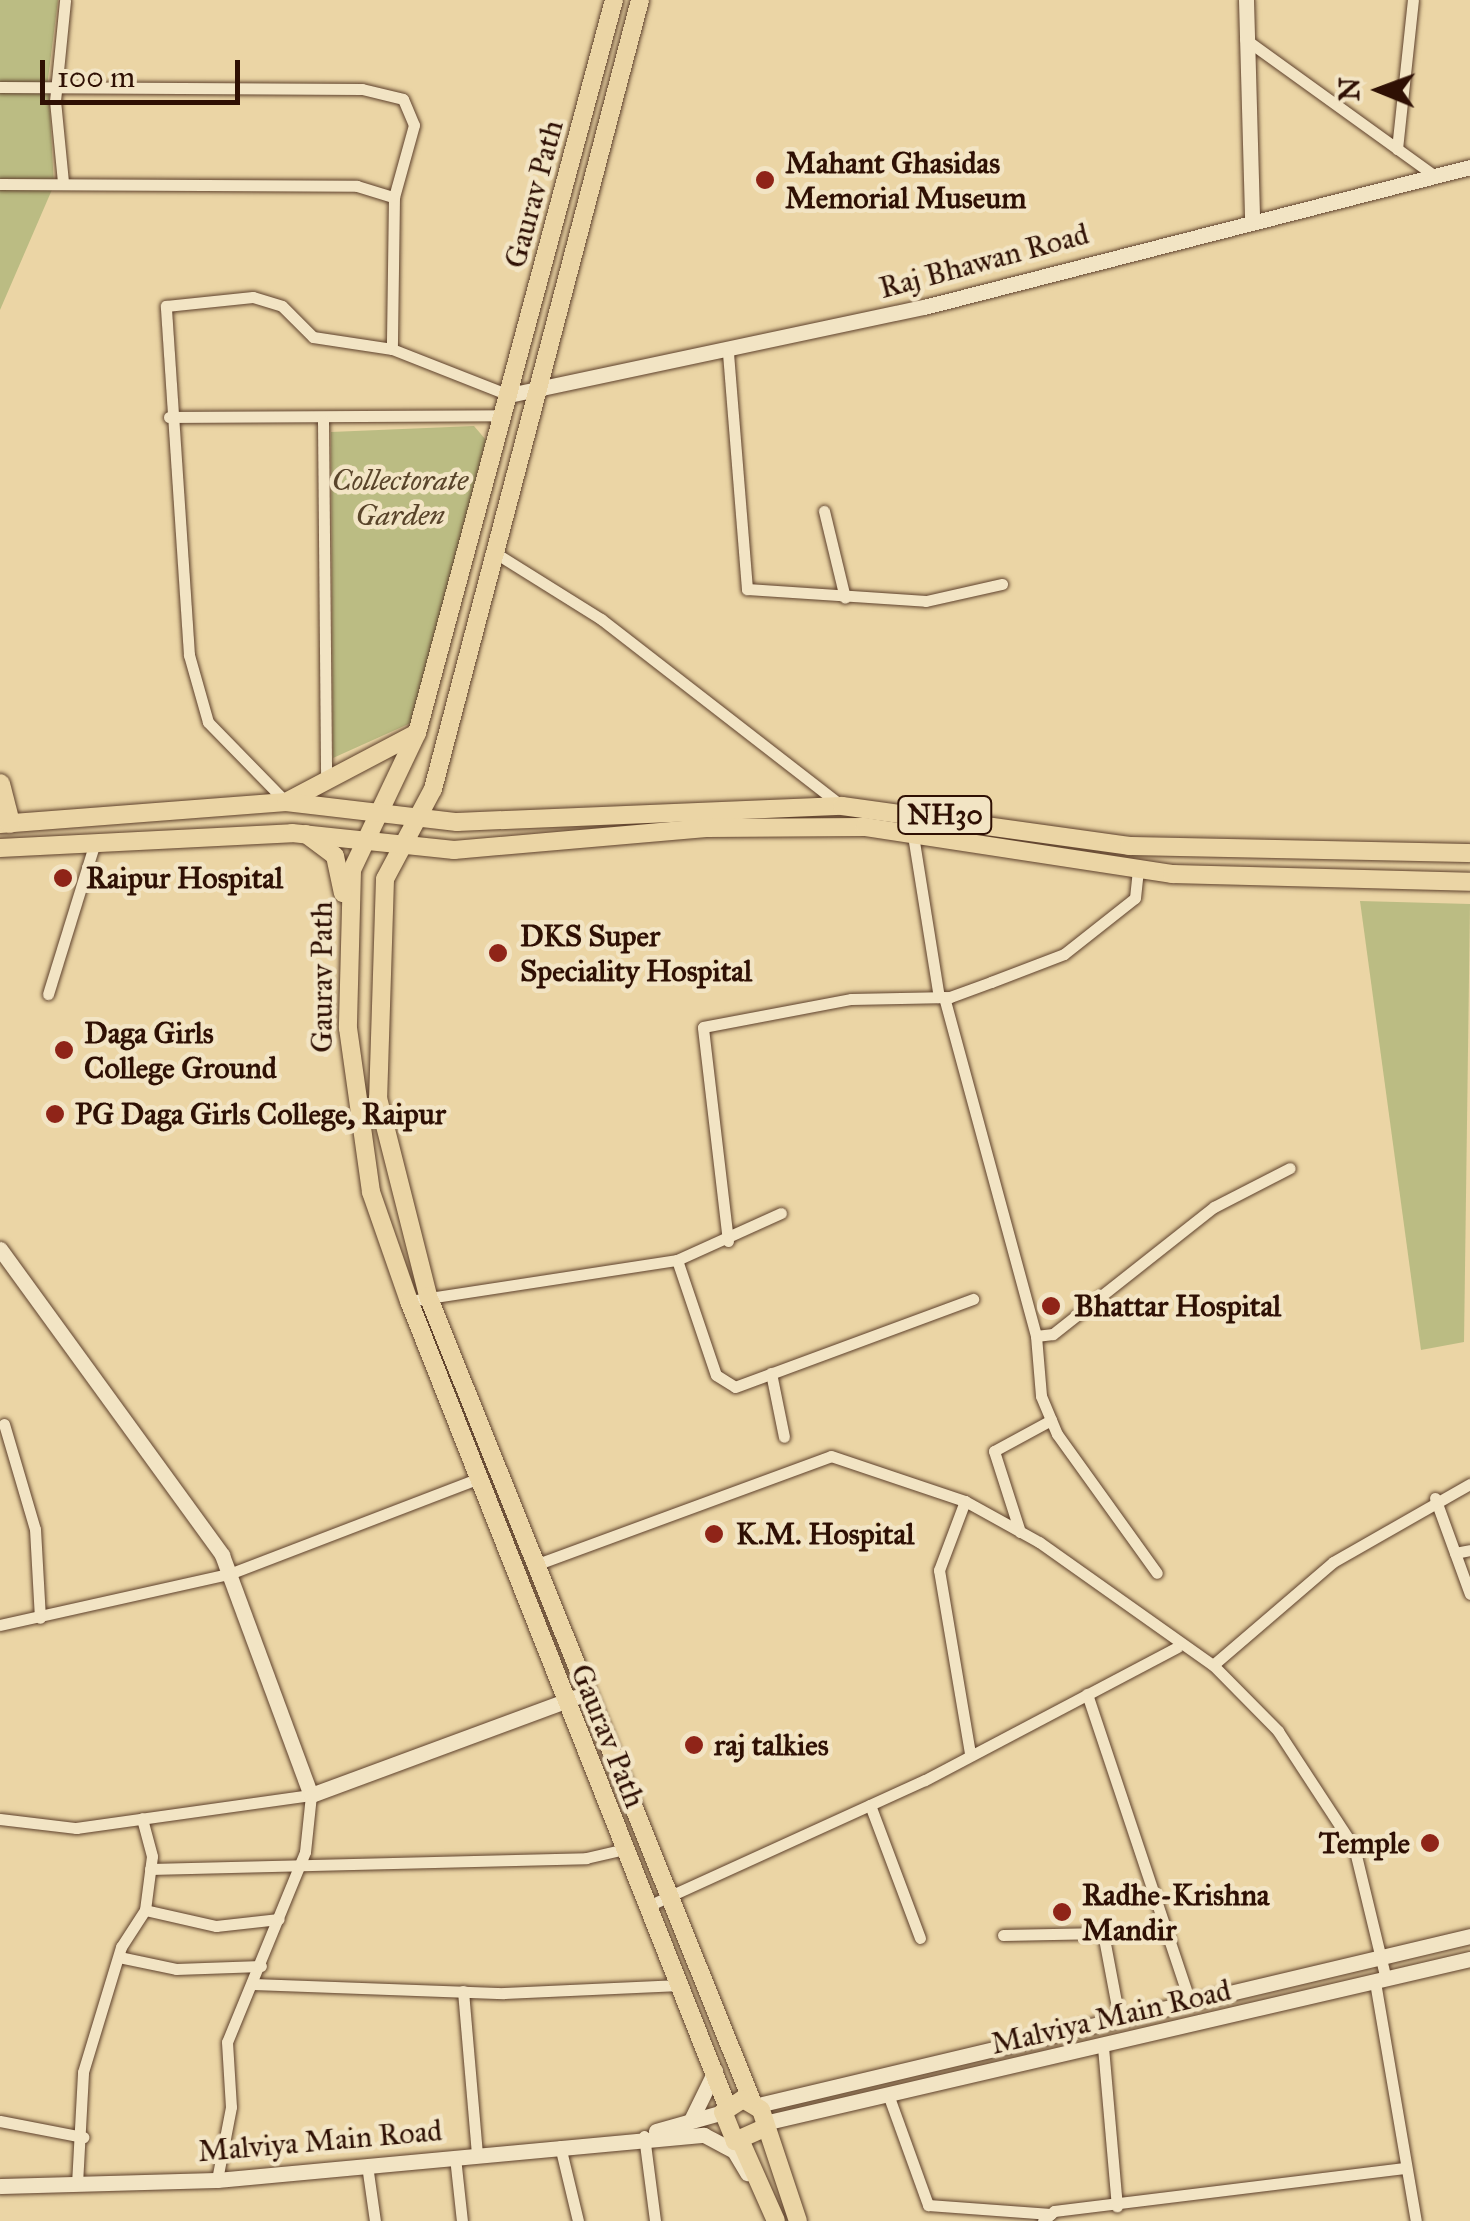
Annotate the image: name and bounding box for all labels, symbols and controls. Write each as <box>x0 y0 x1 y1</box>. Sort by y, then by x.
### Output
scale bar <box>45 40 245 102</box>
north arrow <box>1330 40 1430 140</box>
text: 100 m <box>57 59 135 95</box>
text: N <box>1332 77 1367 102</box>
street label: Gaurav Path <box>497 116 571 272</box>
place label: Mahant Ghasidas Memorial Museum <box>785 145 1026 216</box>
marker: Mahant Ghasidas Memorial Museum <box>754 169 776 191</box>
street label: Raj Bhawan Road <box>875 216 1093 306</box>
park label: Collectorate Garden <box>332 462 468 532</box>
road number: NH30 <box>895 792 995 838</box>
place label: Raipur Hospital <box>86 860 283 896</box>
marker: Raipur Hospital <box>50 865 76 891</box>
street label: Gaurav Path <box>304 901 340 1053</box>
place label: DKS Super Speciality Hospital <box>520 918 752 988</box>
marker: DKS Super Speciality Hospital <box>485 940 511 966</box>
place label: Daga Girls College Ground <box>84 1015 277 1086</box>
marker: Daga Girls College Ground <box>53 1039 75 1061</box>
place label: PG Daga Girls College, Raipur <box>75 1096 446 1132</box>
marker: PG Daga Girls College, Raipur <box>44 1103 66 1125</box>
place label: Bhattar Hospital <box>1074 1288 1281 1324</box>
marker: Bhattar Hospital <box>1038 1293 1064 1319</box>
place label: K.M. Hospital <box>736 1516 914 1552</box>
marker: K.M. Hospital <box>701 1521 727 1547</box>
street label: Gaurav Path <box>563 1659 653 1813</box>
place label: raj talkies <box>714 1727 829 1763</box>
marker: raj talkies <box>683 1734 705 1756</box>
place label: Temple <box>1319 1825 1410 1861</box>
marker: Temple <box>1419 1832 1441 1854</box>
place label: Radhe-Krishna Mandir <box>1082 1877 1270 1948</box>
marker: Radhe-Krishna Mandir <box>1051 1901 1073 1923</box>
street label: Malviya Main Road <box>988 1972 1234 2062</box>
street label: Malviya Main Road <box>196 2112 444 2170</box>

